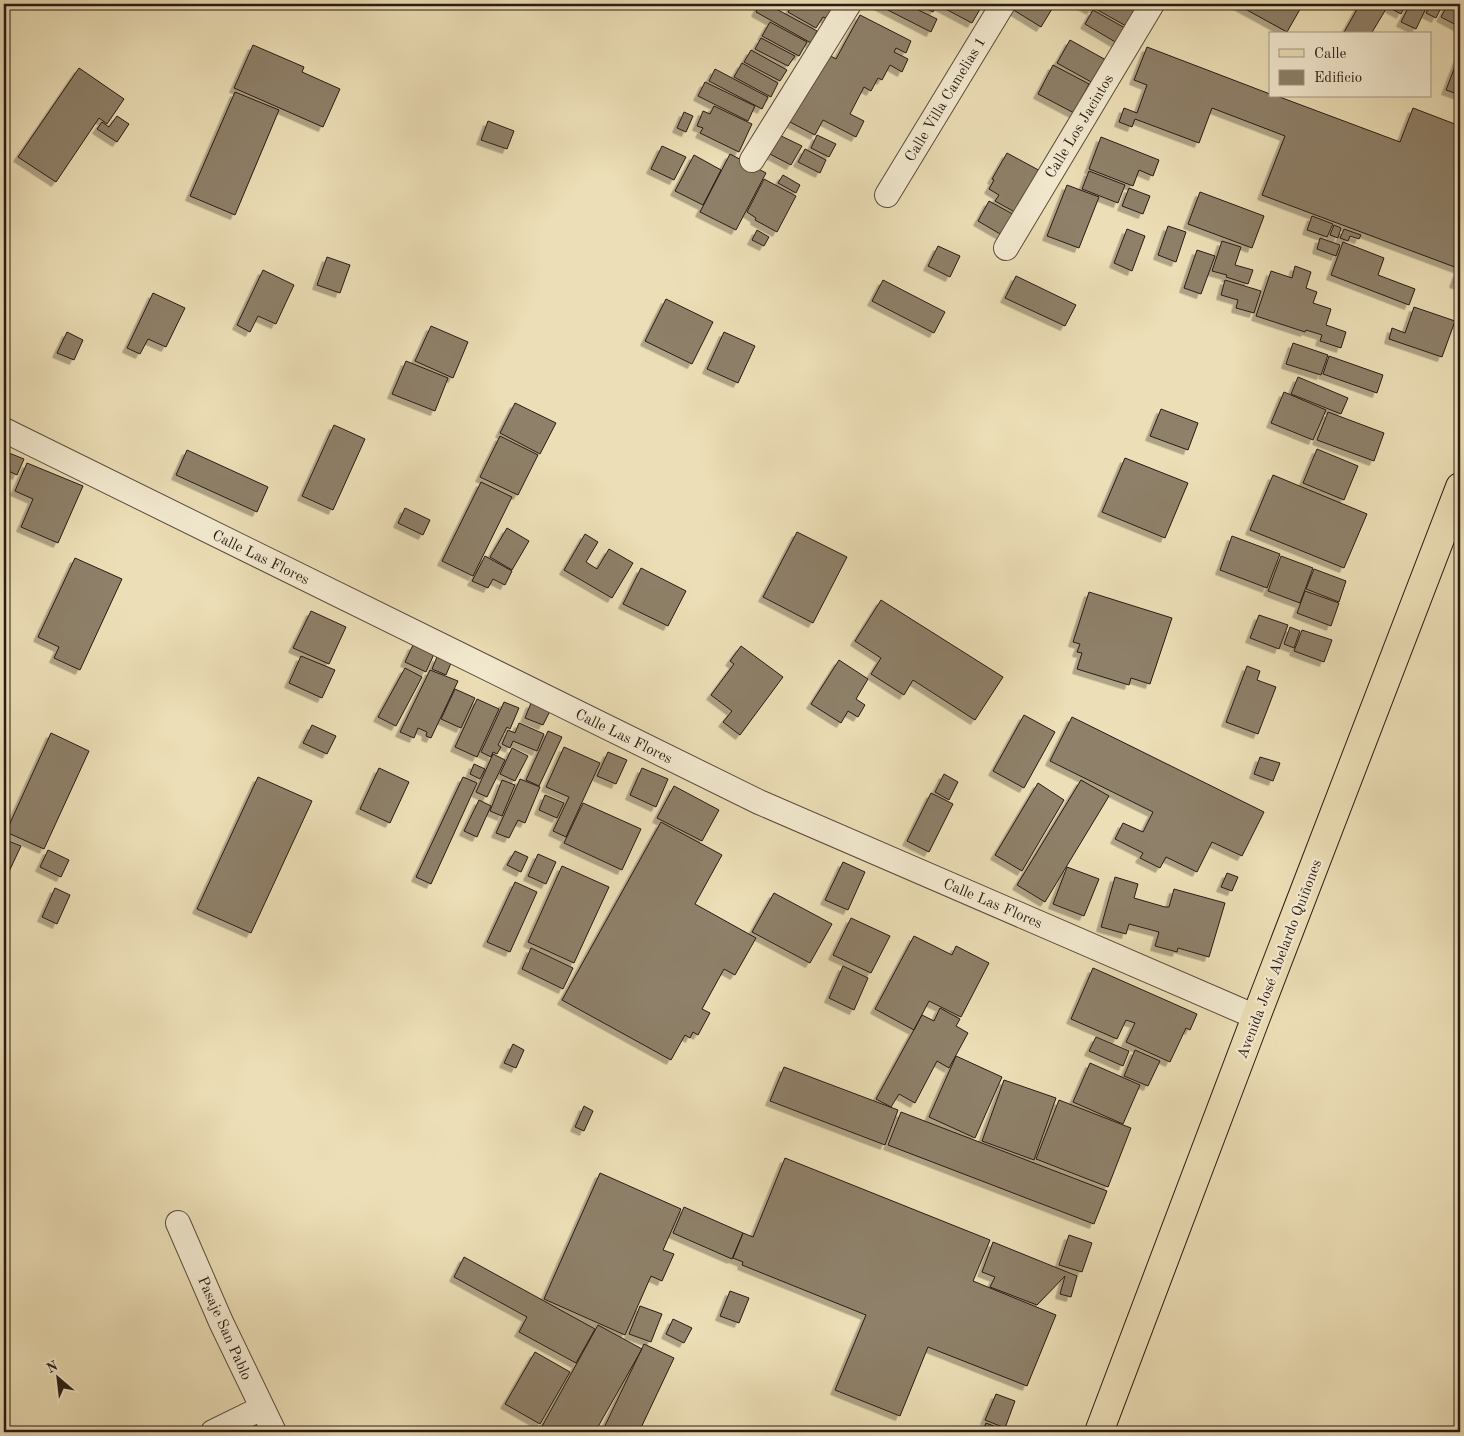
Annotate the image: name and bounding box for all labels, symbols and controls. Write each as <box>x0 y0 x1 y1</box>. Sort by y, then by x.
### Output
legend <box>1269 32 1432 98</box>
street label: Calle Villa Camelias 1 <box>903 35 989 165</box>
text: Calle <box>1314 47 1347 62</box>
text: Edificio <box>1314 71 1362 86</box>
street label: Calle Los Jacintos <box>1043 72 1117 181</box>
street label: Calle Las Flores <box>209 528 311 588</box>
street label: Calle Las Flores <box>572 707 674 767</box>
street label: Avenida José Abelardo Quiñones <box>1235 858 1325 1061</box>
street label: Calle Las Flores <box>941 877 1044 932</box>
street label: Pasaje San Pablo <box>194 1274 253 1383</box>
north arrow <box>32 1354 82 1404</box>
text: N <box>44 1359 61 1376</box>

